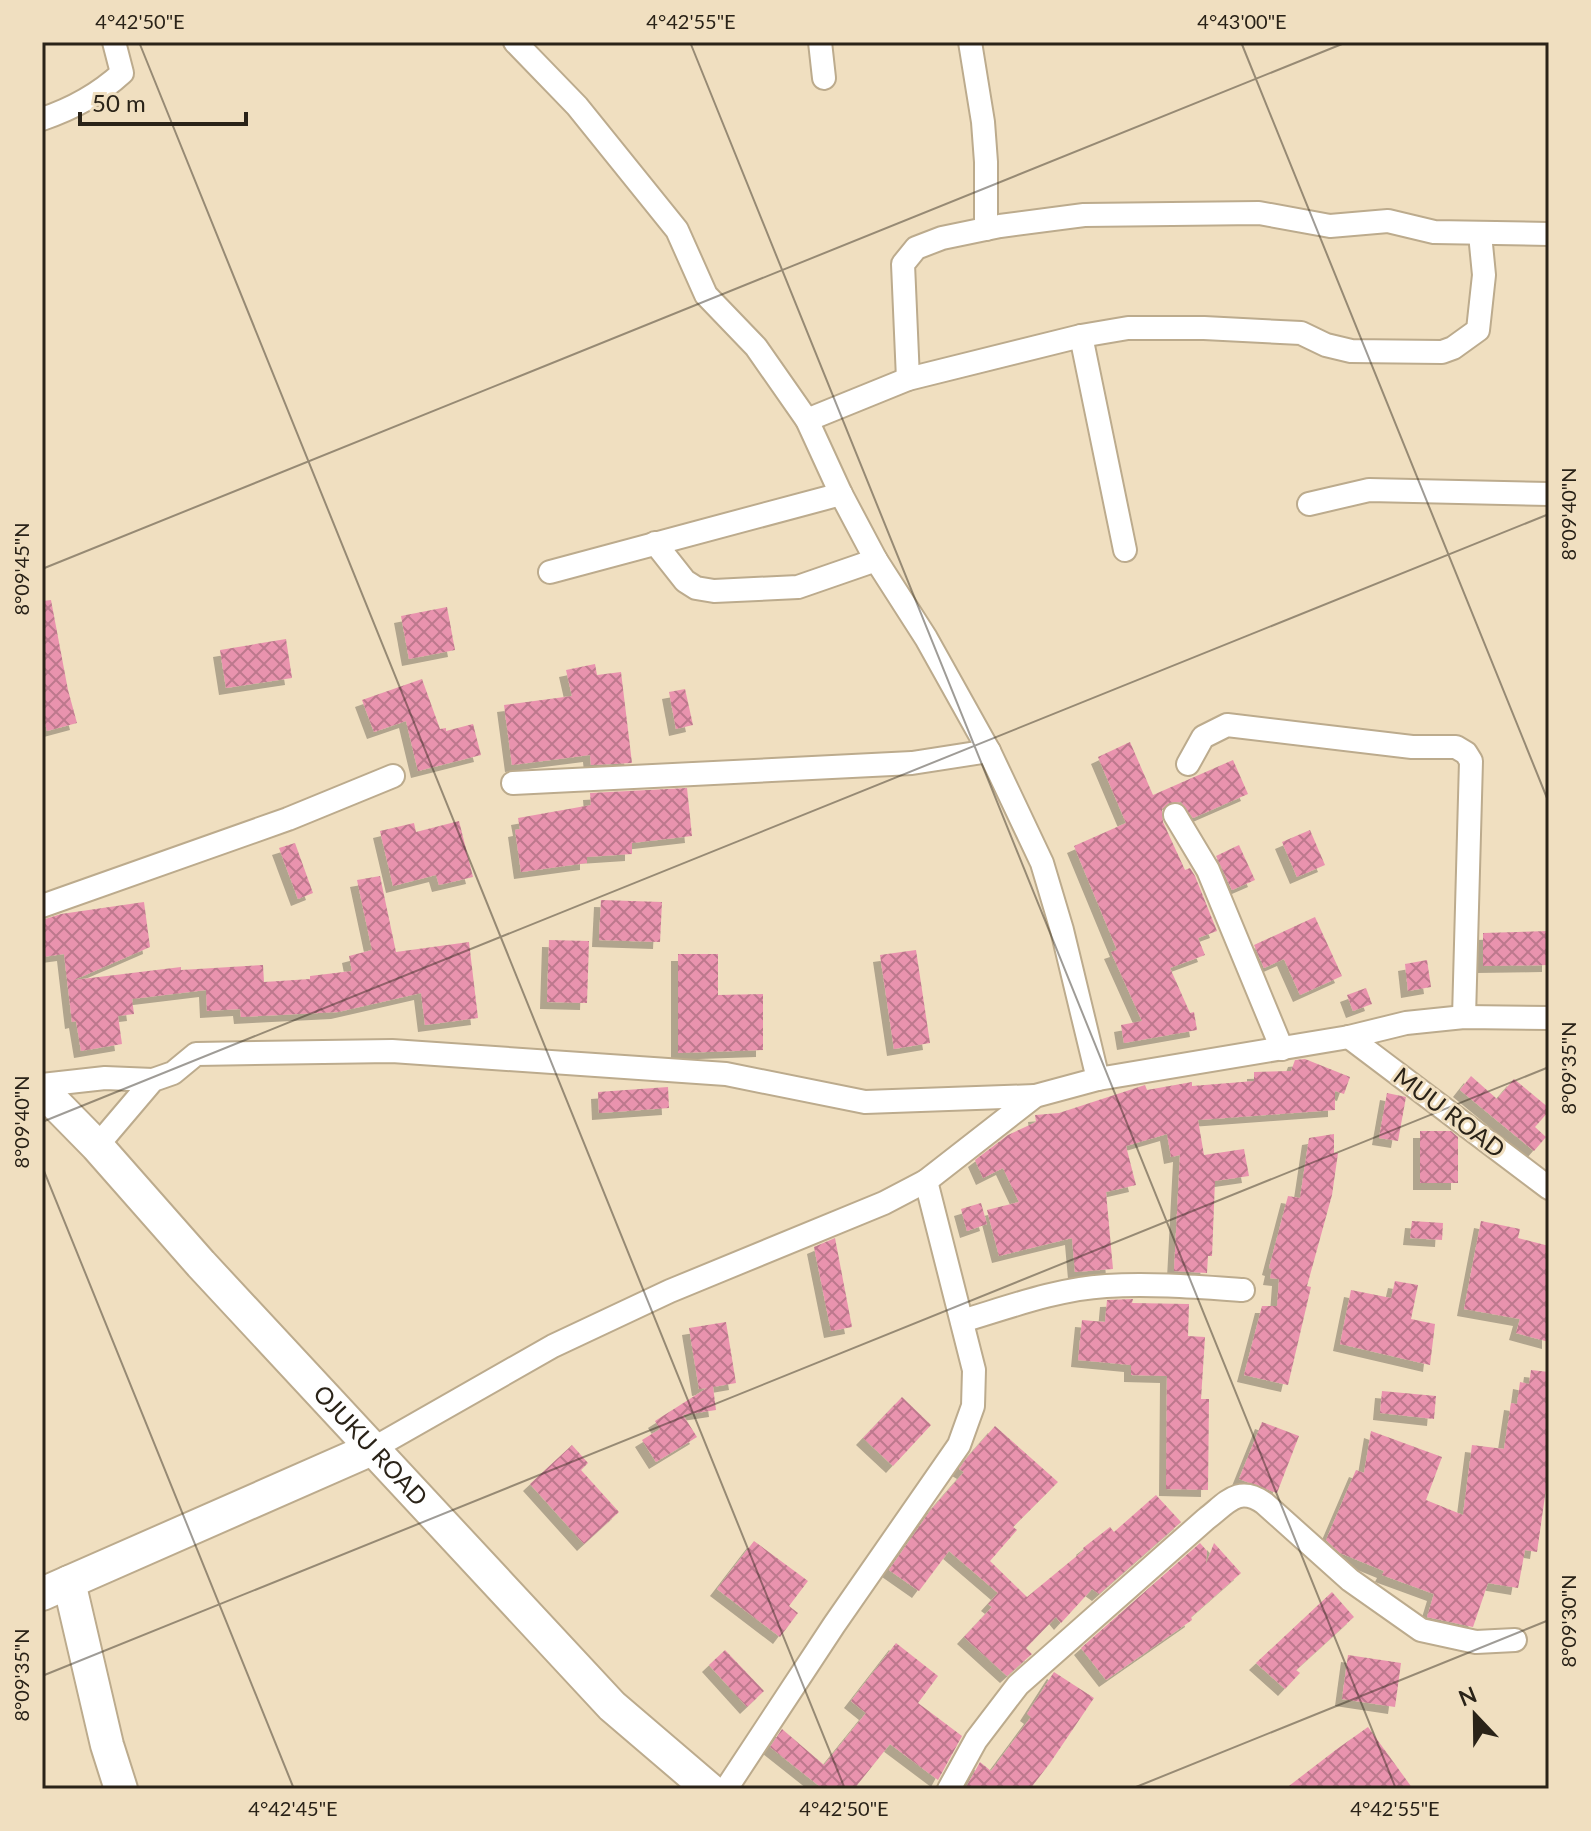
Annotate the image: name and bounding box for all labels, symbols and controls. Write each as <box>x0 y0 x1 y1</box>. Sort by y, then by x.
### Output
text: 4°42'50"E <box>95 9 185 33</box>
text: 4°42'55"E <box>646 9 736 33</box>
text: 4°43'00"E <box>1197 9 1287 33</box>
scale bar <box>80 76 246 126</box>
text: 50 m <box>92 88 146 117</box>
text: 8°09'40"N <box>1556 467 1580 561</box>
text: 8°09'45"N <box>9 522 33 616</box>
text: 8°09'35"N <box>1556 1021 1580 1115</box>
street label: MUU ROAD <box>1389 1061 1511 1163</box>
text: 8°09'40"N <box>9 1075 33 1169</box>
street label: OJUKU ROAD <box>308 1378 434 1511</box>
text: 8°09'30"N <box>1556 1574 1580 1668</box>
text: 8°09'35"N <box>9 1628 33 1722</box>
north arrow <box>1435 1675 1515 1755</box>
text: N <box>1454 1680 1480 1712</box>
text: 4°42'45"E <box>248 1796 338 1820</box>
text: 4°42'50"E <box>799 1796 889 1820</box>
text: 4°42'55"E <box>1350 1796 1440 1820</box>

